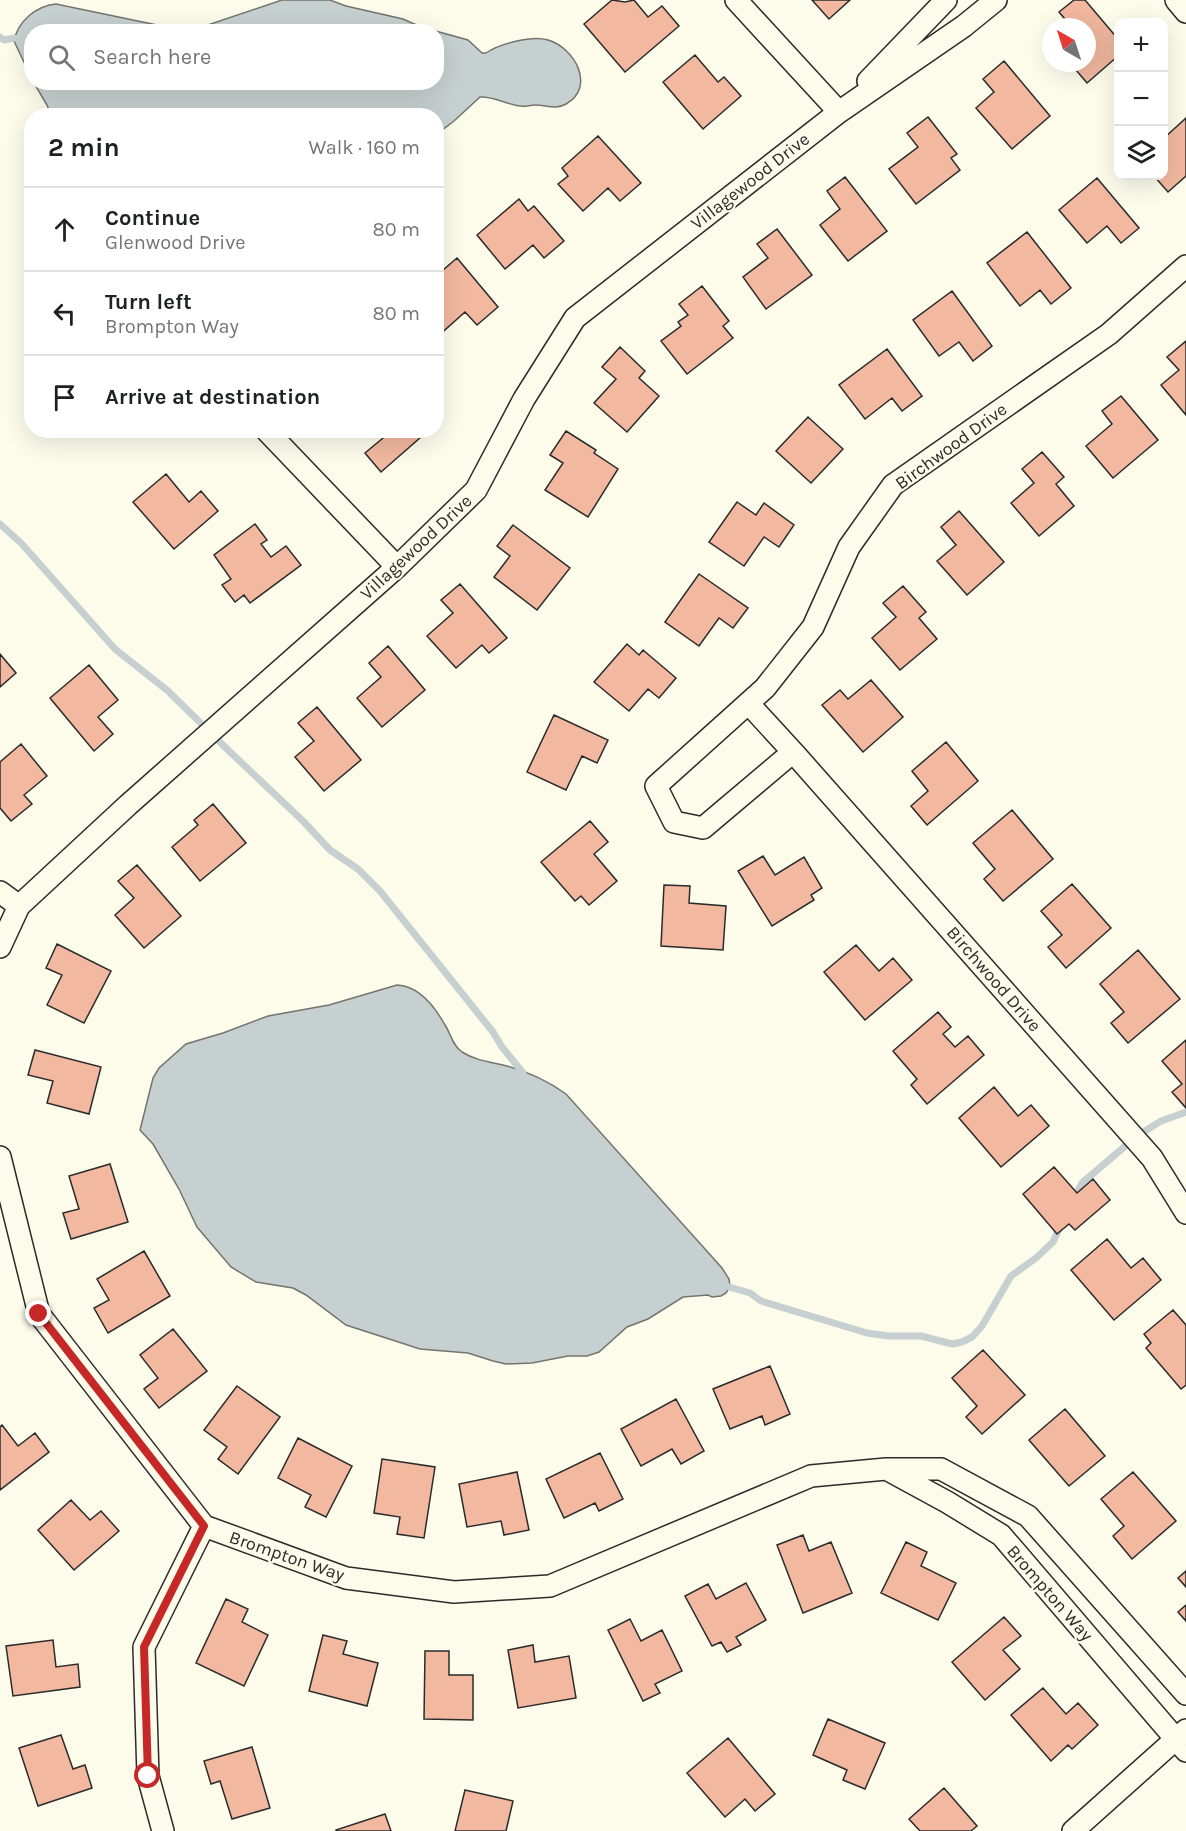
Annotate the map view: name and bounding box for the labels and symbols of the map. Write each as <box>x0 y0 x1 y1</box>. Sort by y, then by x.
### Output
north arrow <box>1042 18 1096 72</box>
street label: Villagewood Drive <box>686 128 814 234</box>
street label: Birchwood Drive <box>891 398 1011 494</box>
street label: Villagewood Drive <box>356 490 476 604</box>
street label: Birchwood Drive <box>942 922 1046 1036</box>
route end <box>25 1300 51 1326</box>
street label: Brompton Way <box>226 1526 348 1586</box>
street label: Brompton Way <box>1002 1540 1098 1646</box>
route start <box>134 1762 160 1788</box>

